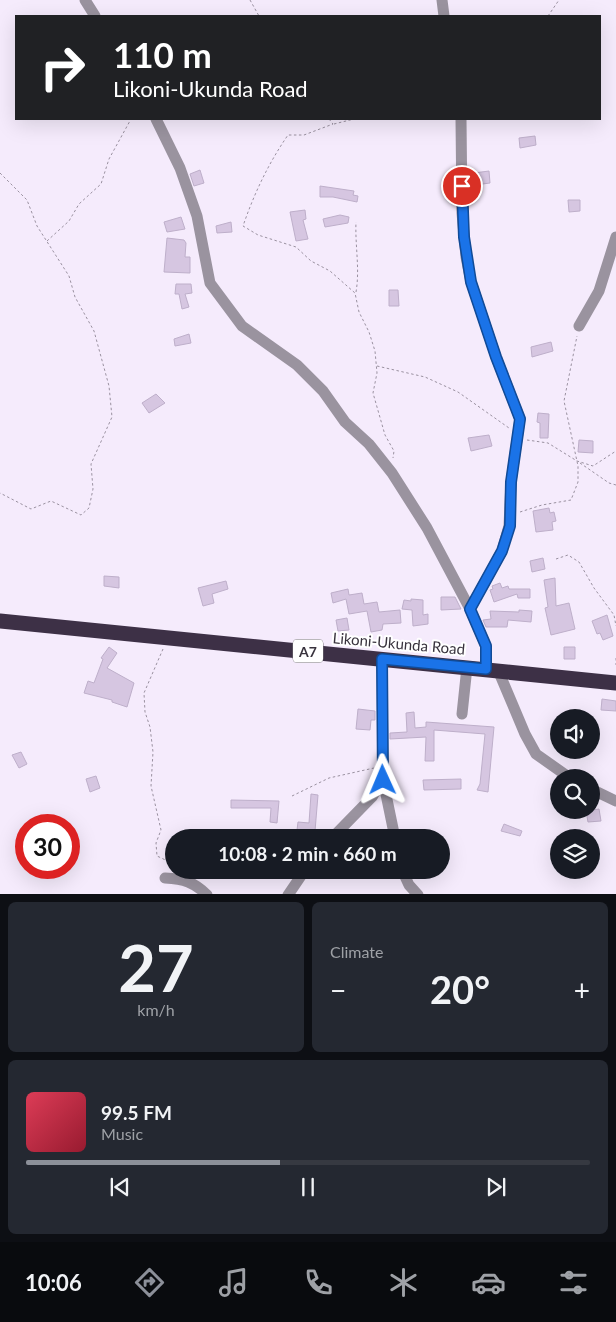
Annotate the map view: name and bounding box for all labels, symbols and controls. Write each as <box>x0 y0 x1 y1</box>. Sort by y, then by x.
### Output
text: 110 m <box>113 33 212 75</box>
icon: right <box>30 35 95 100</box>
text: Likoni-Ukunda Road <box>113 75 308 102</box>
pin <box>441 165 483 207</box>
icon: arrive <box>448 172 476 200</box>
street label: Likoni-Ukunda Road <box>332 628 466 658</box>
road number: A7 <box>293 640 323 662</box>
map controls <box>550 709 600 879</box>
button: sound <box>550 709 600 759</box>
position arrow <box>356 753 408 805</box>
button: search <box>550 769 600 819</box>
speed limit sign: 30 <box>15 814 80 879</box>
button: layers <box>550 829 600 879</box>
text: 10:08 · 2 min · 660 m <box>218 842 397 865</box>
text: 27 <box>118 928 194 1006</box>
text: Climate <box>330 942 383 961</box>
text: 20° <box>430 966 490 1012</box>
text: − <box>330 973 346 1007</box>
text: + <box>574 973 590 1007</box>
text: km/h <box>137 1000 175 1019</box>
text: 99.5 FM <box>101 1101 172 1124</box>
text: Music <box>101 1124 143 1143</box>
icon: previous <box>106 1173 134 1201</box>
icon: pause <box>294 1173 322 1201</box>
icon: next <box>482 1173 510 1201</box>
icon: directions <box>132 1265 167 1300</box>
icon: music <box>216 1265 251 1300</box>
icon: phone <box>301 1265 336 1300</box>
icon: climate <box>386 1265 421 1300</box>
icon: car <box>471 1265 506 1300</box>
icon: filters <box>556 1265 591 1300</box>
text: 10:06 <box>25 1269 82 1296</box>

